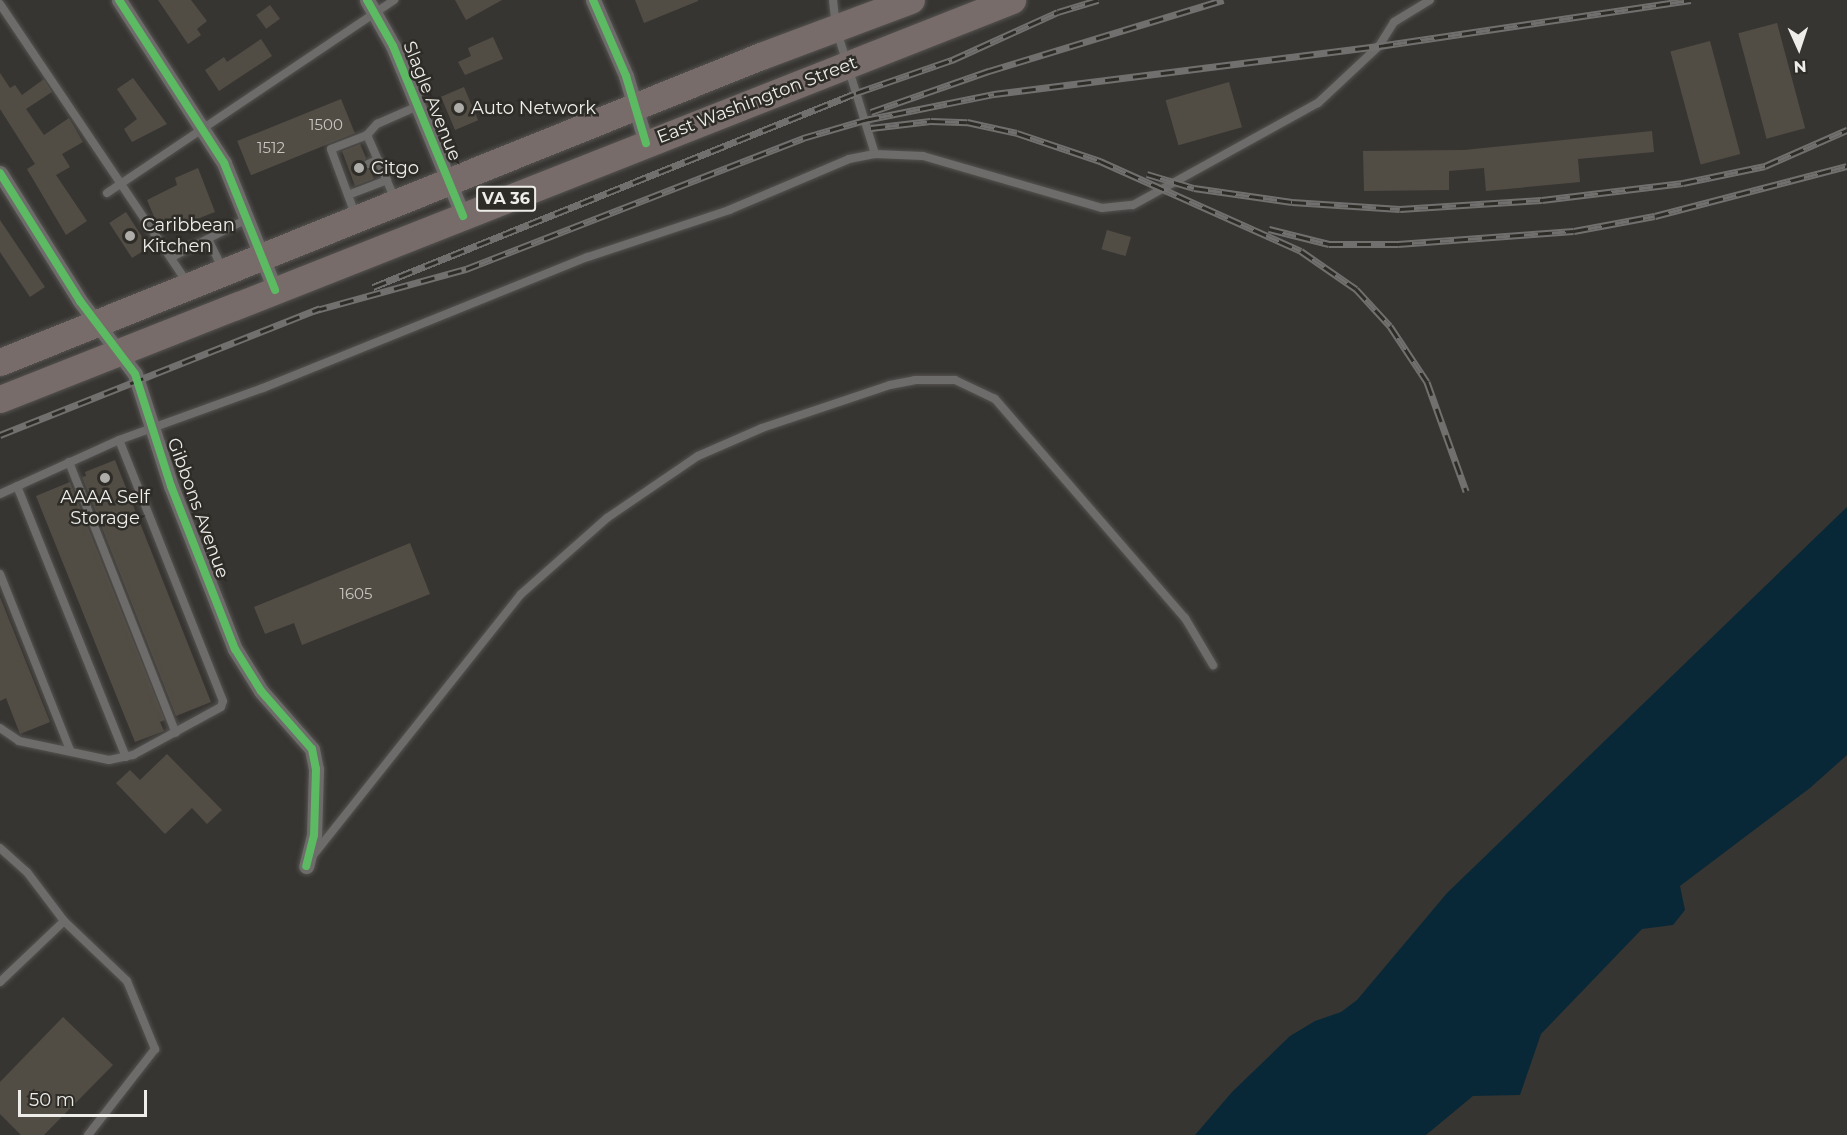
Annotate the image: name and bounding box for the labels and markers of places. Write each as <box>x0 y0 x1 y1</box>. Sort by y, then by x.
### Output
place label: Auto Network <box>471 97 596 119</box>
marker: Auto Network <box>452 101 466 115</box>
place label: Citgo <box>371 157 419 179</box>
marker: Citgo <box>352 161 366 175</box>
place label: Caribbean Kitchen <box>142 215 235 258</box>
marker: Caribbean Kitchen <box>123 229 137 243</box>
marker: AAAA Self Storage <box>98 471 112 485</box>
place label: AAAA Self Storage <box>60 487 150 530</box>

